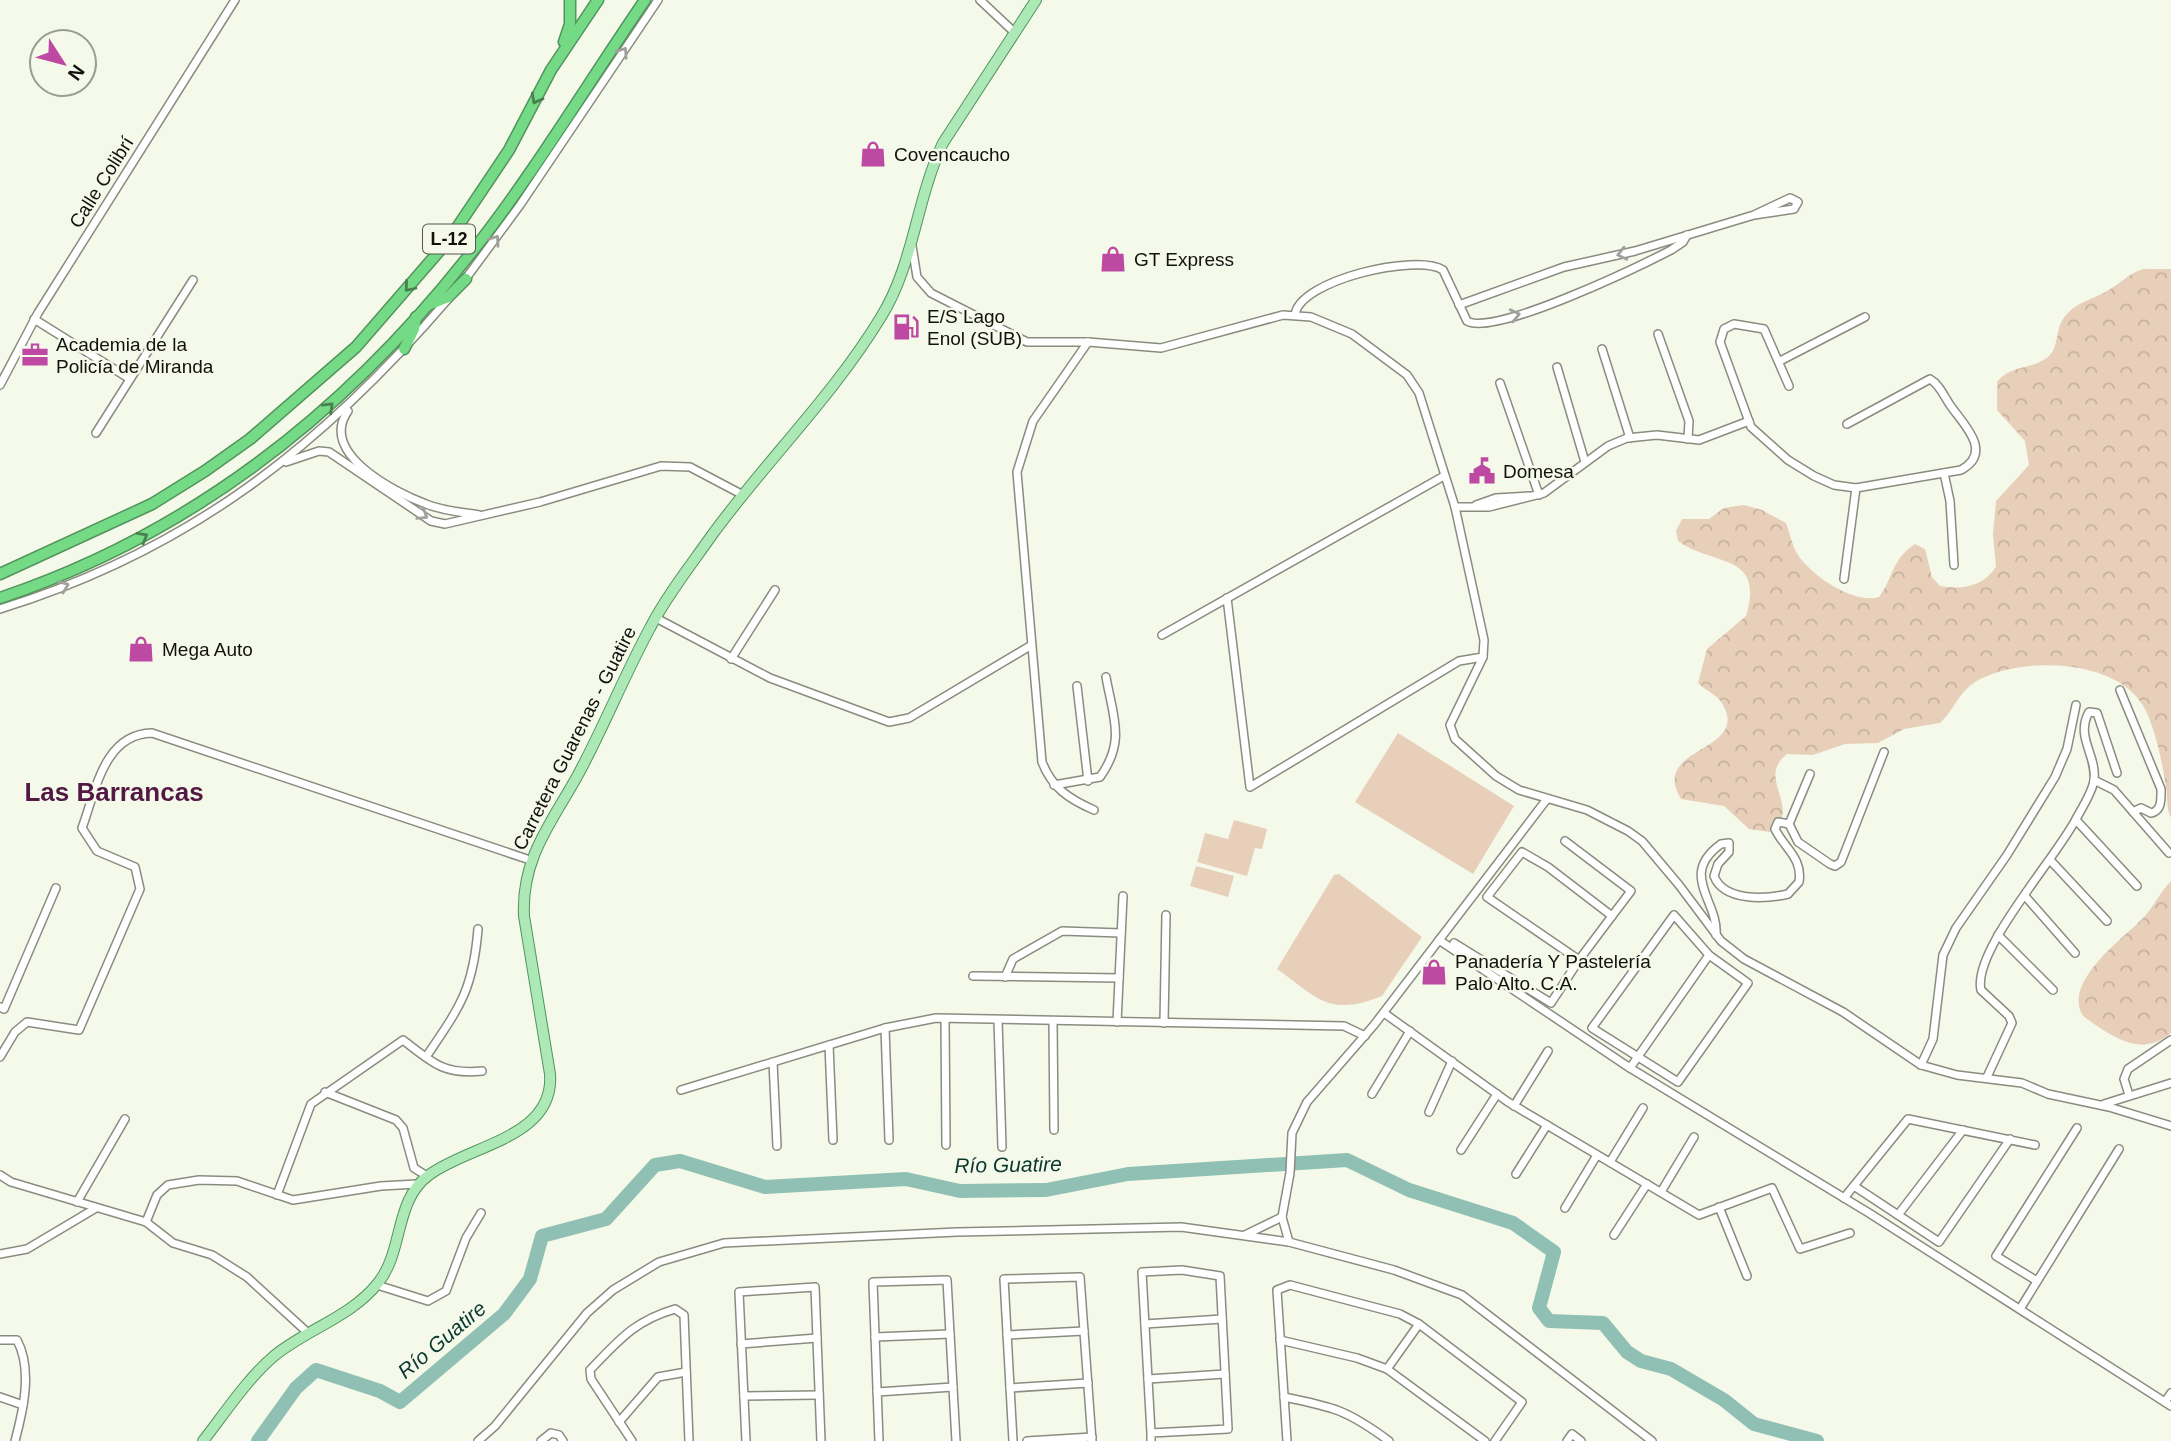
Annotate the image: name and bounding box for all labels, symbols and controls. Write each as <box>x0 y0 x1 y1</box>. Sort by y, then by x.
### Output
north arrow <box>28 28 98 98</box>
one-way arrow <box>615 47 627 60</box>
text: N <box>64 61 89 84</box>
one-way arrow <box>530 92 544 104</box>
street label: Calle Colibrí <box>65 132 138 232</box>
shop icon: Covencaucho <box>858 139 888 169</box>
place label: Covencaucho <box>894 144 1010 165</box>
road number: L-12 <box>423 225 475 254</box>
one-way arrow <box>487 235 499 248</box>
shop icon: GT Express <box>1098 244 1128 274</box>
one-way arrow <box>1616 245 1628 260</box>
place label: GT Express <box>1134 249 1234 270</box>
one-way arrow <box>405 279 417 292</box>
place label: E/S Lago Enol (SUB) <box>927 306 1022 349</box>
one-way arrow <box>1509 309 1521 323</box>
fuel station icon: E/S Lago Enol (SUB) <box>891 312 921 342</box>
place label: Academia de la Policía de Miranda <box>56 334 214 377</box>
office icon: Academia de la Policía de Miranda <box>20 340 50 370</box>
one-way arrow <box>321 402 334 415</box>
public building icon: Domesa <box>1467 456 1497 486</box>
place label: Domesa <box>1503 461 1574 482</box>
one-way arrow <box>416 507 429 520</box>
one-way arrow <box>135 532 148 545</box>
one-way arrow <box>58 580 70 594</box>
street label: Carretera Guarenas - Guatire <box>509 623 640 854</box>
shop icon: Mega Auto <box>126 634 156 664</box>
place label: Mega Auto <box>162 639 253 660</box>
district label: Las Barrancas <box>24 777 204 807</box>
place label: Panadería Y Pastelería Palo Alto. C.A. <box>1455 951 1651 994</box>
shop icon: Panadería Y Pastelería Palo Alto. C.A. <box>1419 957 1449 987</box>
water label: Río Guatire <box>954 1152 1062 1177</box>
water label: Río Guatire <box>393 1296 490 1383</box>

